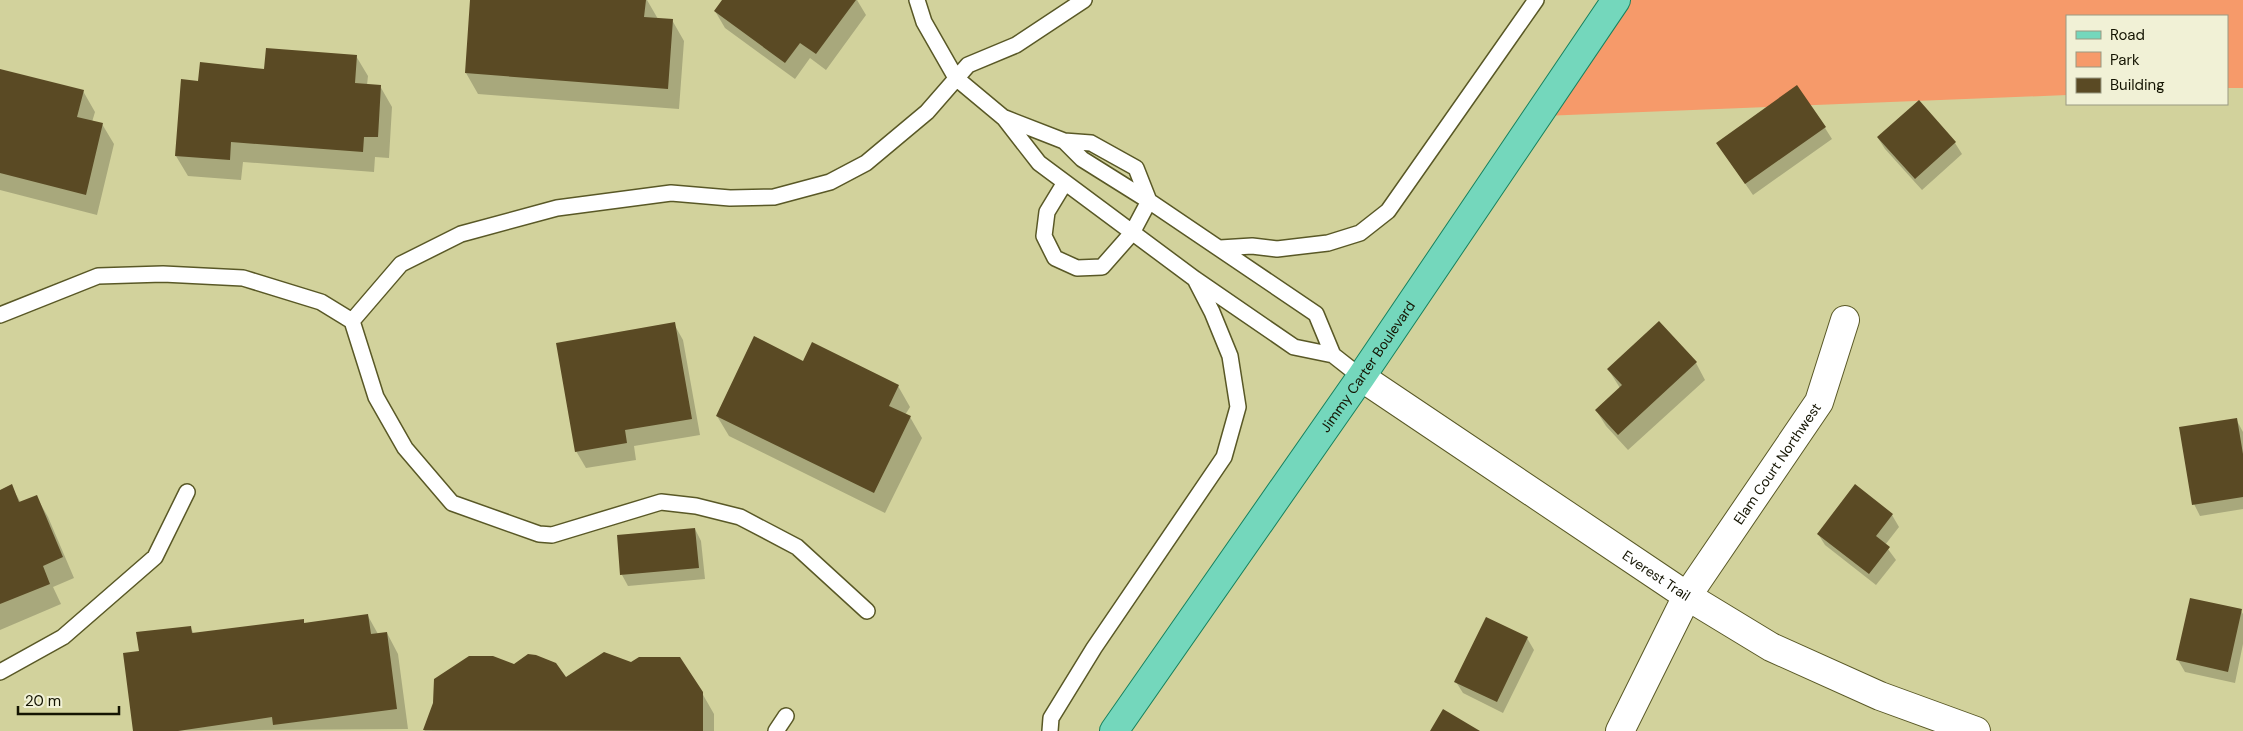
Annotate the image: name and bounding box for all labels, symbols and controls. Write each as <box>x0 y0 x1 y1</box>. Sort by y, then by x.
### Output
legend <box>2066 15 2228 105</box>
text: Road <box>2110 25 2145 45</box>
text: Park <box>2110 50 2140 70</box>
text: Building <box>2110 75 2165 95</box>
street label: Jimmy Carter Boulevard <box>1316 297 1419 436</box>
street label: Elam Court Northwest <box>1729 399 1825 528</box>
street label: Everest Trail <box>1619 546 1694 605</box>
scale bar <box>18 684 119 716</box>
text: 20 m <box>25 691 61 711</box>

